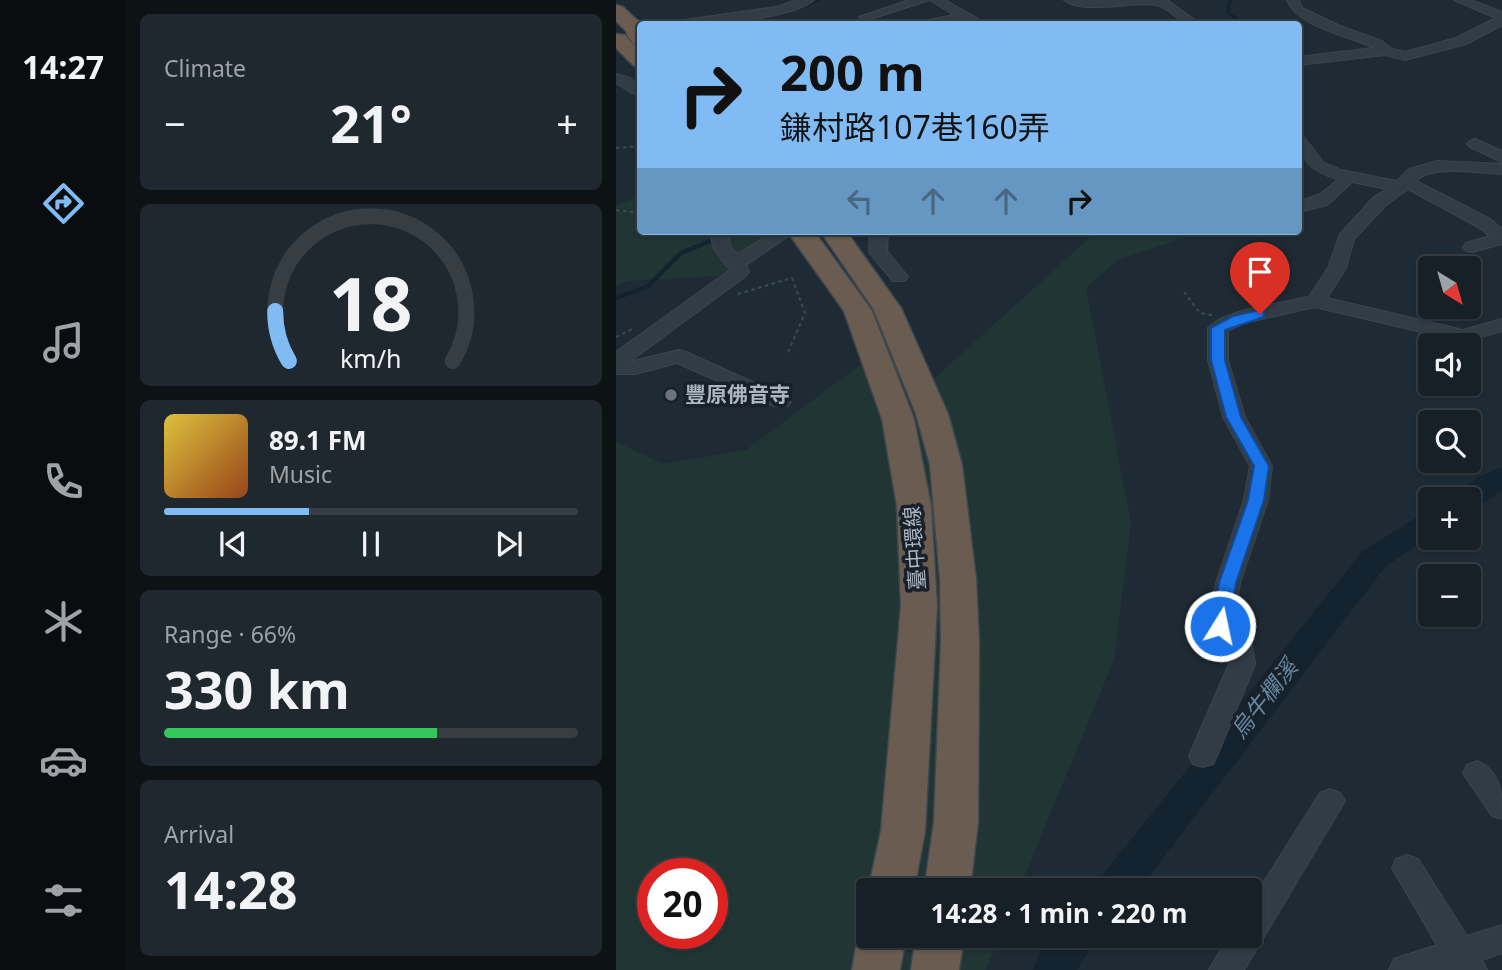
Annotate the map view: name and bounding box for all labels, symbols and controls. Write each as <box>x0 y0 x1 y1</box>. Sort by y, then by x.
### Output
text: 200 m <box>780 39 925 105</box>
text: 14:27 <box>22 45 104 88</box>
icon: right <box>665 49 756 140</box>
text: Climate <box>164 52 246 84</box>
text: 21° <box>330 87 412 158</box>
text: − <box>164 97 186 149</box>
text: + <box>556 97 578 149</box>
text: 鎌村路107巷160弄 <box>780 105 1050 148</box>
icon: directions <box>39 179 88 228</box>
icon: left <box>841 182 879 220</box>
icon: ahead <box>914 182 952 220</box>
icon: ahead <box>987 182 1025 220</box>
icon: right <box>1060 182 1098 220</box>
pin <box>1230 242 1290 314</box>
text: 18 <box>329 253 413 352</box>
icon: arrive <box>1241 253 1279 291</box>
north arrow <box>1418 256 1480 318</box>
map controls <box>1418 256 1481 627</box>
icon: music <box>39 318 88 367</box>
button: sound <box>1418 333 1481 396</box>
text: km/h <box>340 341 402 375</box>
place label: 豐原佛音寺 <box>685 380 790 408</box>
marker: 豐原佛音寺 <box>663 387 679 403</box>
button: search <box>1418 410 1481 473</box>
text: 89.1 FM <box>269 422 366 458</box>
icon: phone <box>39 457 88 506</box>
text: Music <box>269 458 332 490</box>
button: + <box>1418 487 1481 550</box>
street label: 臺中環線 <box>897 505 931 591</box>
icon: previous <box>214 525 252 563</box>
icon: pause <box>352 525 390 563</box>
icon: next <box>490 525 528 563</box>
button: − <box>1418 564 1481 627</box>
position arrow <box>1183 589 1257 663</box>
icon: climate <box>39 597 88 646</box>
text: Range · 66% <box>164 618 296 650</box>
water label: 烏牛欄溪 <box>1222 650 1306 744</box>
text: 330 km <box>164 653 350 724</box>
icon: car <box>39 736 88 785</box>
text: Arrival <box>164 818 234 850</box>
text: 14:28 <box>164 853 298 924</box>
speed limit sign: 20 <box>637 858 728 949</box>
icon: filters <box>39 876 88 925</box>
text: 14:28 · 1 min · 220 m <box>931 895 1187 931</box>

